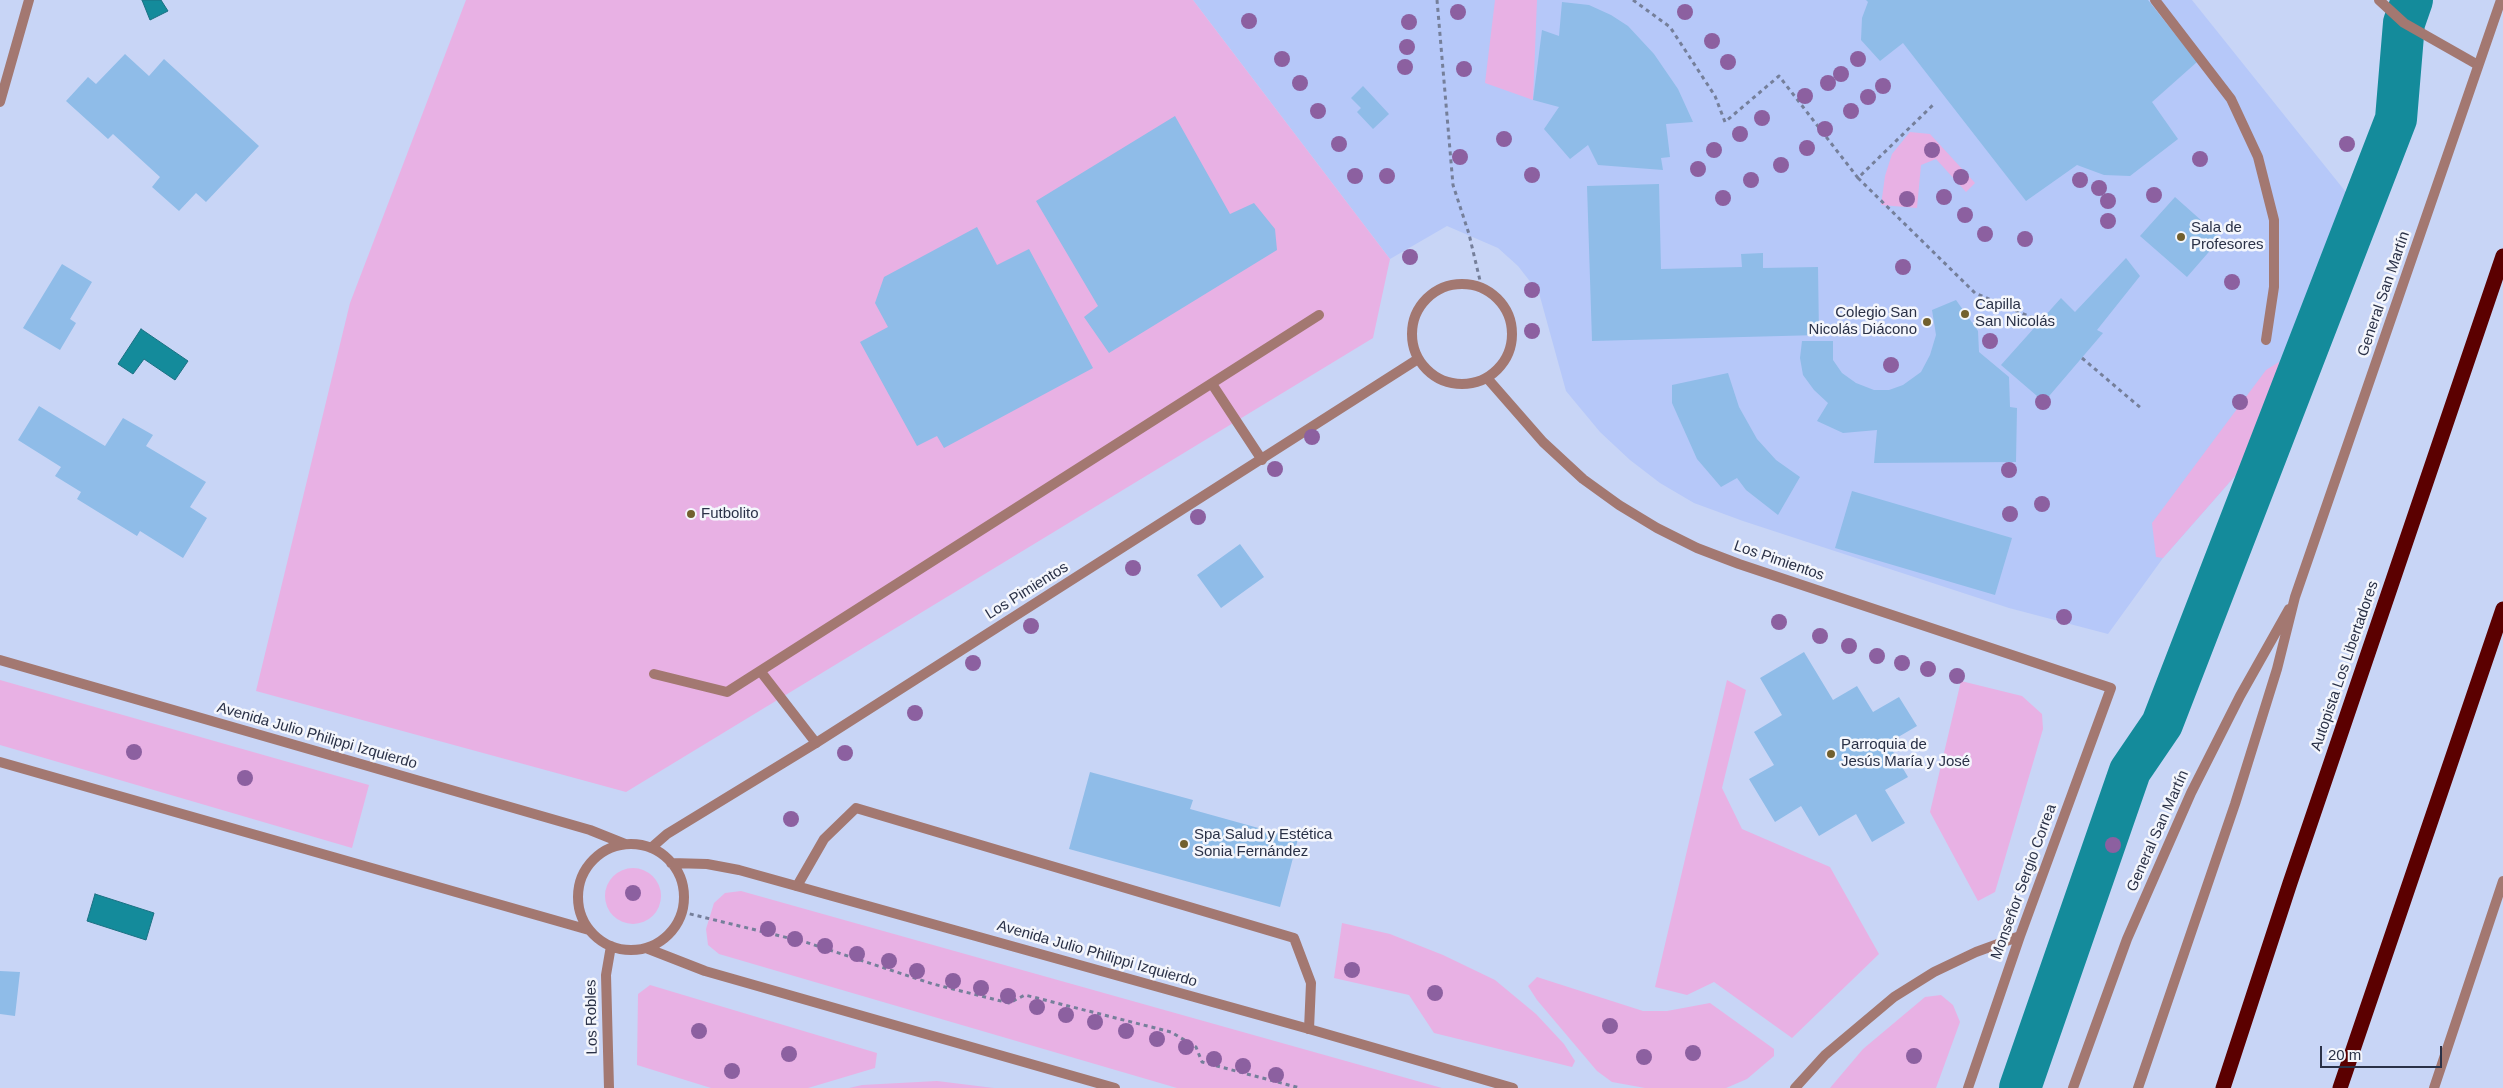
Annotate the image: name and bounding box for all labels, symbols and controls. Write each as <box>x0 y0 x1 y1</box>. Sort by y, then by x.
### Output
place label: Sala de Profesores <box>2191 219 2264 254</box>
street label: General San Martín <box>2354 229 2414 359</box>
marker: Sala de Profesores <box>2175 231 2187 243</box>
place label: Capilla San Nicolás <box>1975 296 2055 331</box>
place label: Colegio San Nicolás Diácono <box>1809 304 1917 339</box>
marker: Capilla San Nicolás <box>1959 308 1971 320</box>
marker: Colegio San Nicolás Diácono <box>1921 316 1933 328</box>
place label: Futbolito <box>701 505 759 523</box>
marker: Futbolito <box>685 508 697 520</box>
street label: Los Pimientos <box>1732 537 1826 585</box>
street label: Los Pimientos <box>982 558 1072 624</box>
street label: Autopista Los Libertadores <box>2307 579 2383 753</box>
street label: Avenida Julio Philippi Izquierdo <box>215 699 419 773</box>
place label: Parroquia de Jesús María y José <box>1841 736 1970 771</box>
marker: Parroquia de Jesús María y José <box>1825 748 1837 760</box>
street label: General San Martín <box>2123 768 2193 894</box>
street label: Monseñor Sergio Correa <box>1987 802 2061 962</box>
place label: Spa Salud y Estética Sonia Fernández <box>1194 826 1332 861</box>
marker: Spa Salud y Estética Sonia Fernández <box>1178 838 1190 850</box>
street label: Avenida Julio Philippi Izquierdo <box>995 917 1199 991</box>
street label: Los Robles <box>582 979 602 1055</box>
scale bar <box>2323 1036 2446 1068</box>
text: 20 m <box>2328 1046 2361 1063</box>

